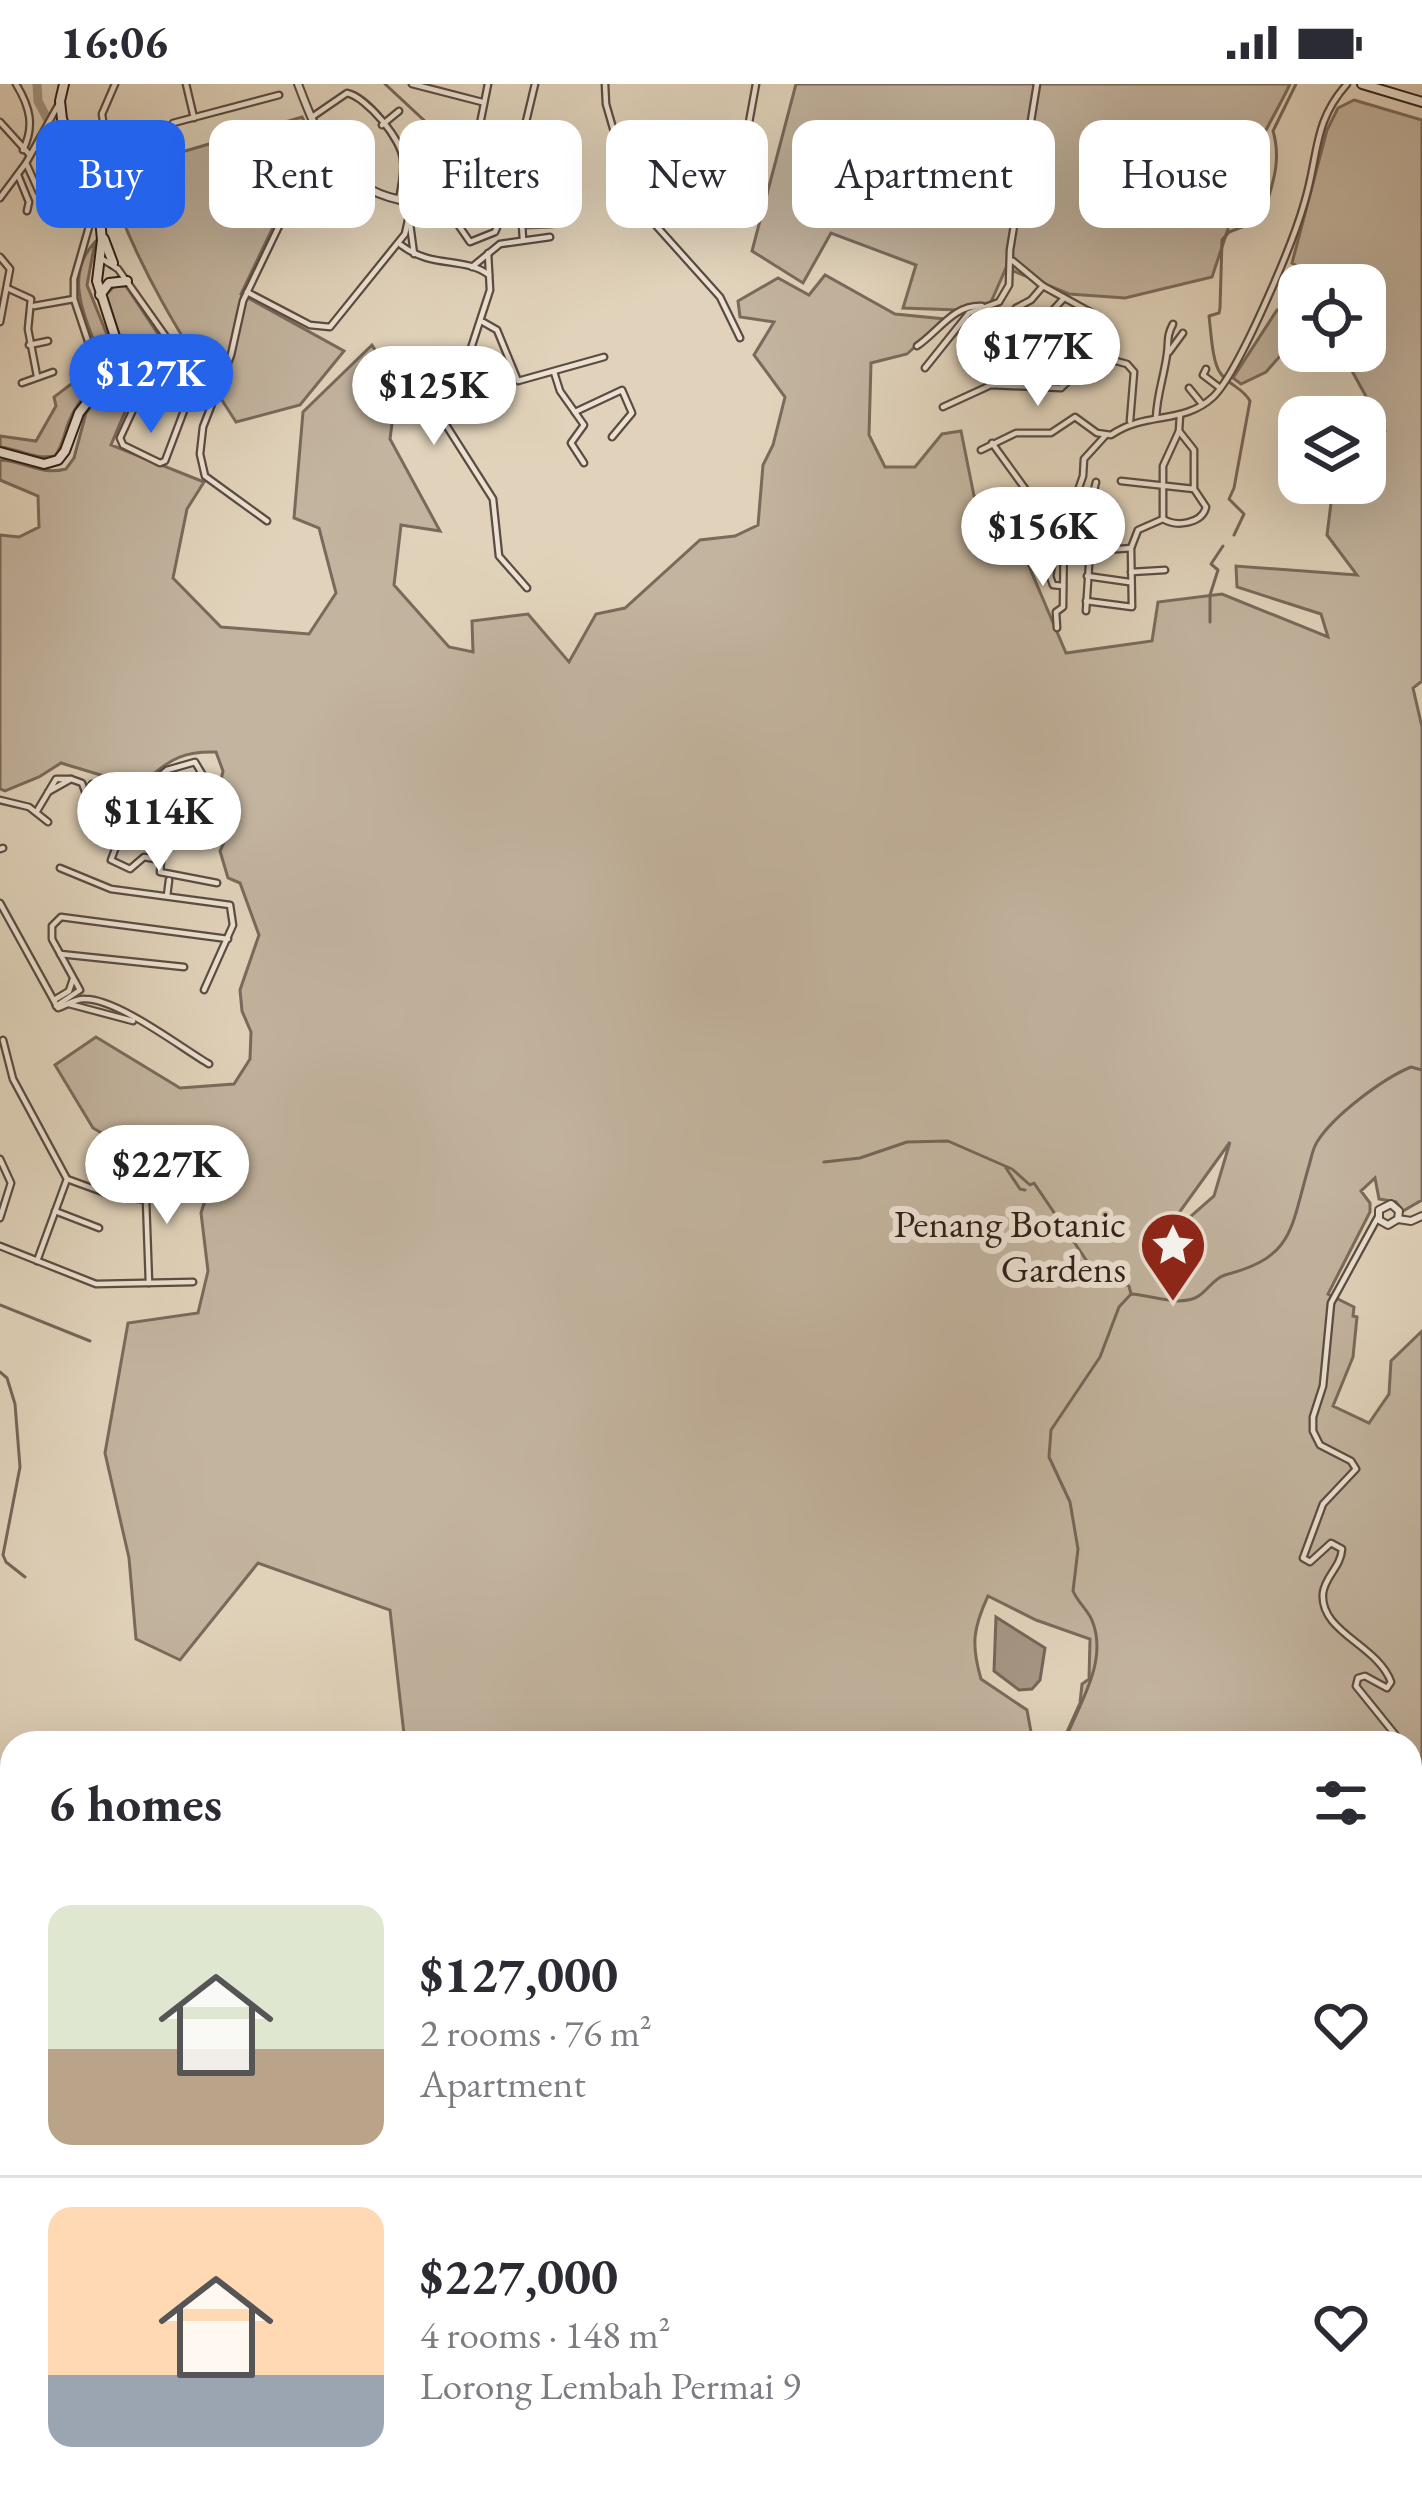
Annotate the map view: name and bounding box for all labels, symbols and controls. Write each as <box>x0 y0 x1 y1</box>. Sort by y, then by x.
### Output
text: 16:06 <box>60 13 168 71</box>
chip: Buy <box>36 120 185 228</box>
chip: Rent <box>209 120 375 228</box>
chip: Filters <box>399 120 582 228</box>
chip: New <box>606 120 768 228</box>
chip: Apartment <box>792 120 1055 228</box>
chip: House <box>1079 120 1270 228</box>
map controls <box>1278 264 1386 504</box>
button: locate <box>1278 264 1386 372</box>
pin: $177K <box>954 307 1122 409</box>
text: $177K <box>983 320 1093 371</box>
pin: $127K <box>67 334 235 436</box>
pin: $125K <box>350 346 518 448</box>
text: $127K <box>96 347 206 398</box>
text: $125K <box>379 359 489 410</box>
button: layers <box>1278 396 1386 504</box>
pin: $156K <box>959 487 1127 589</box>
text: $156K <box>988 500 1098 551</box>
pin: $114K <box>75 772 243 874</box>
text: $114K <box>104 785 214 836</box>
pin: $227K <box>83 1125 251 1227</box>
text: $227K <box>112 1138 222 1189</box>
place label: Penang Botanic Gardens <box>894 1198 1126 1294</box>
place icon: Penang Botanic Gardens <box>1138 1210 1208 1304</box>
text: 6 homes <box>48 1770 222 1836</box>
icon: filters <box>1308 1770 1374 1836</box>
text: $127,000 <box>420 1941 618 2007</box>
icon: home <box>144 1953 288 2097</box>
icon: heart <box>1308 1992 1374 2058</box>
text: 2 rooms · 76 m² <box>420 2007 652 2058</box>
text: Apartment <box>420 2058 586 2109</box>
text: $227,000 <box>420 2243 618 2309</box>
icon: home <box>144 2255 288 2399</box>
icon: heart <box>1308 2294 1374 2360</box>
text: 4 rooms · 148 m² <box>420 2309 671 2360</box>
text: Lorong Lembah Permai 9 <box>420 2360 801 2411</box>

